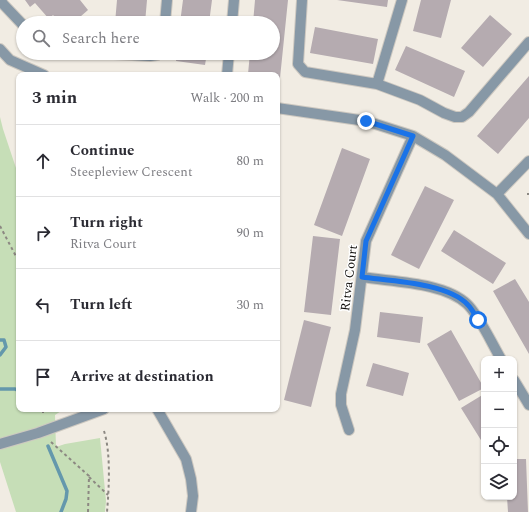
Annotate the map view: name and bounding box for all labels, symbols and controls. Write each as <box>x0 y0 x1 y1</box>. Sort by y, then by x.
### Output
search box <box>16 16 280 60</box>
icon: search <box>30 27 52 49</box>
text: Search here <box>62 27 140 50</box>
text: 3 min <box>32 85 77 111</box>
text: Walk · 200 m <box>190 88 264 108</box>
route end <box>357 112 375 130</box>
text: Continue <box>70 139 135 162</box>
icon: ahead <box>32 150 54 172</box>
text: 80 m <box>237 151 264 171</box>
text: Steepleview Crescent <box>70 162 193 182</box>
text: Turn right <box>70 211 143 234</box>
icon: right <box>32 222 54 244</box>
text: 90 m <box>237 223 264 243</box>
text: Ritva Court <box>70 234 137 254</box>
street label: Ritva Court <box>335 243 363 312</box>
text: Turn left <box>70 293 132 316</box>
icon: left <box>32 294 54 316</box>
text: 30 m <box>237 295 264 315</box>
route start <box>469 311 487 329</box>
map controls <box>481 356 517 500</box>
button: + <box>481 356 517 392</box>
text: Arrive at destination <box>70 365 214 388</box>
icon: arrive <box>32 366 54 388</box>
button: − <box>481 392 517 428</box>
button: locate <box>481 428 517 464</box>
button: layers <box>481 464 517 500</box>

